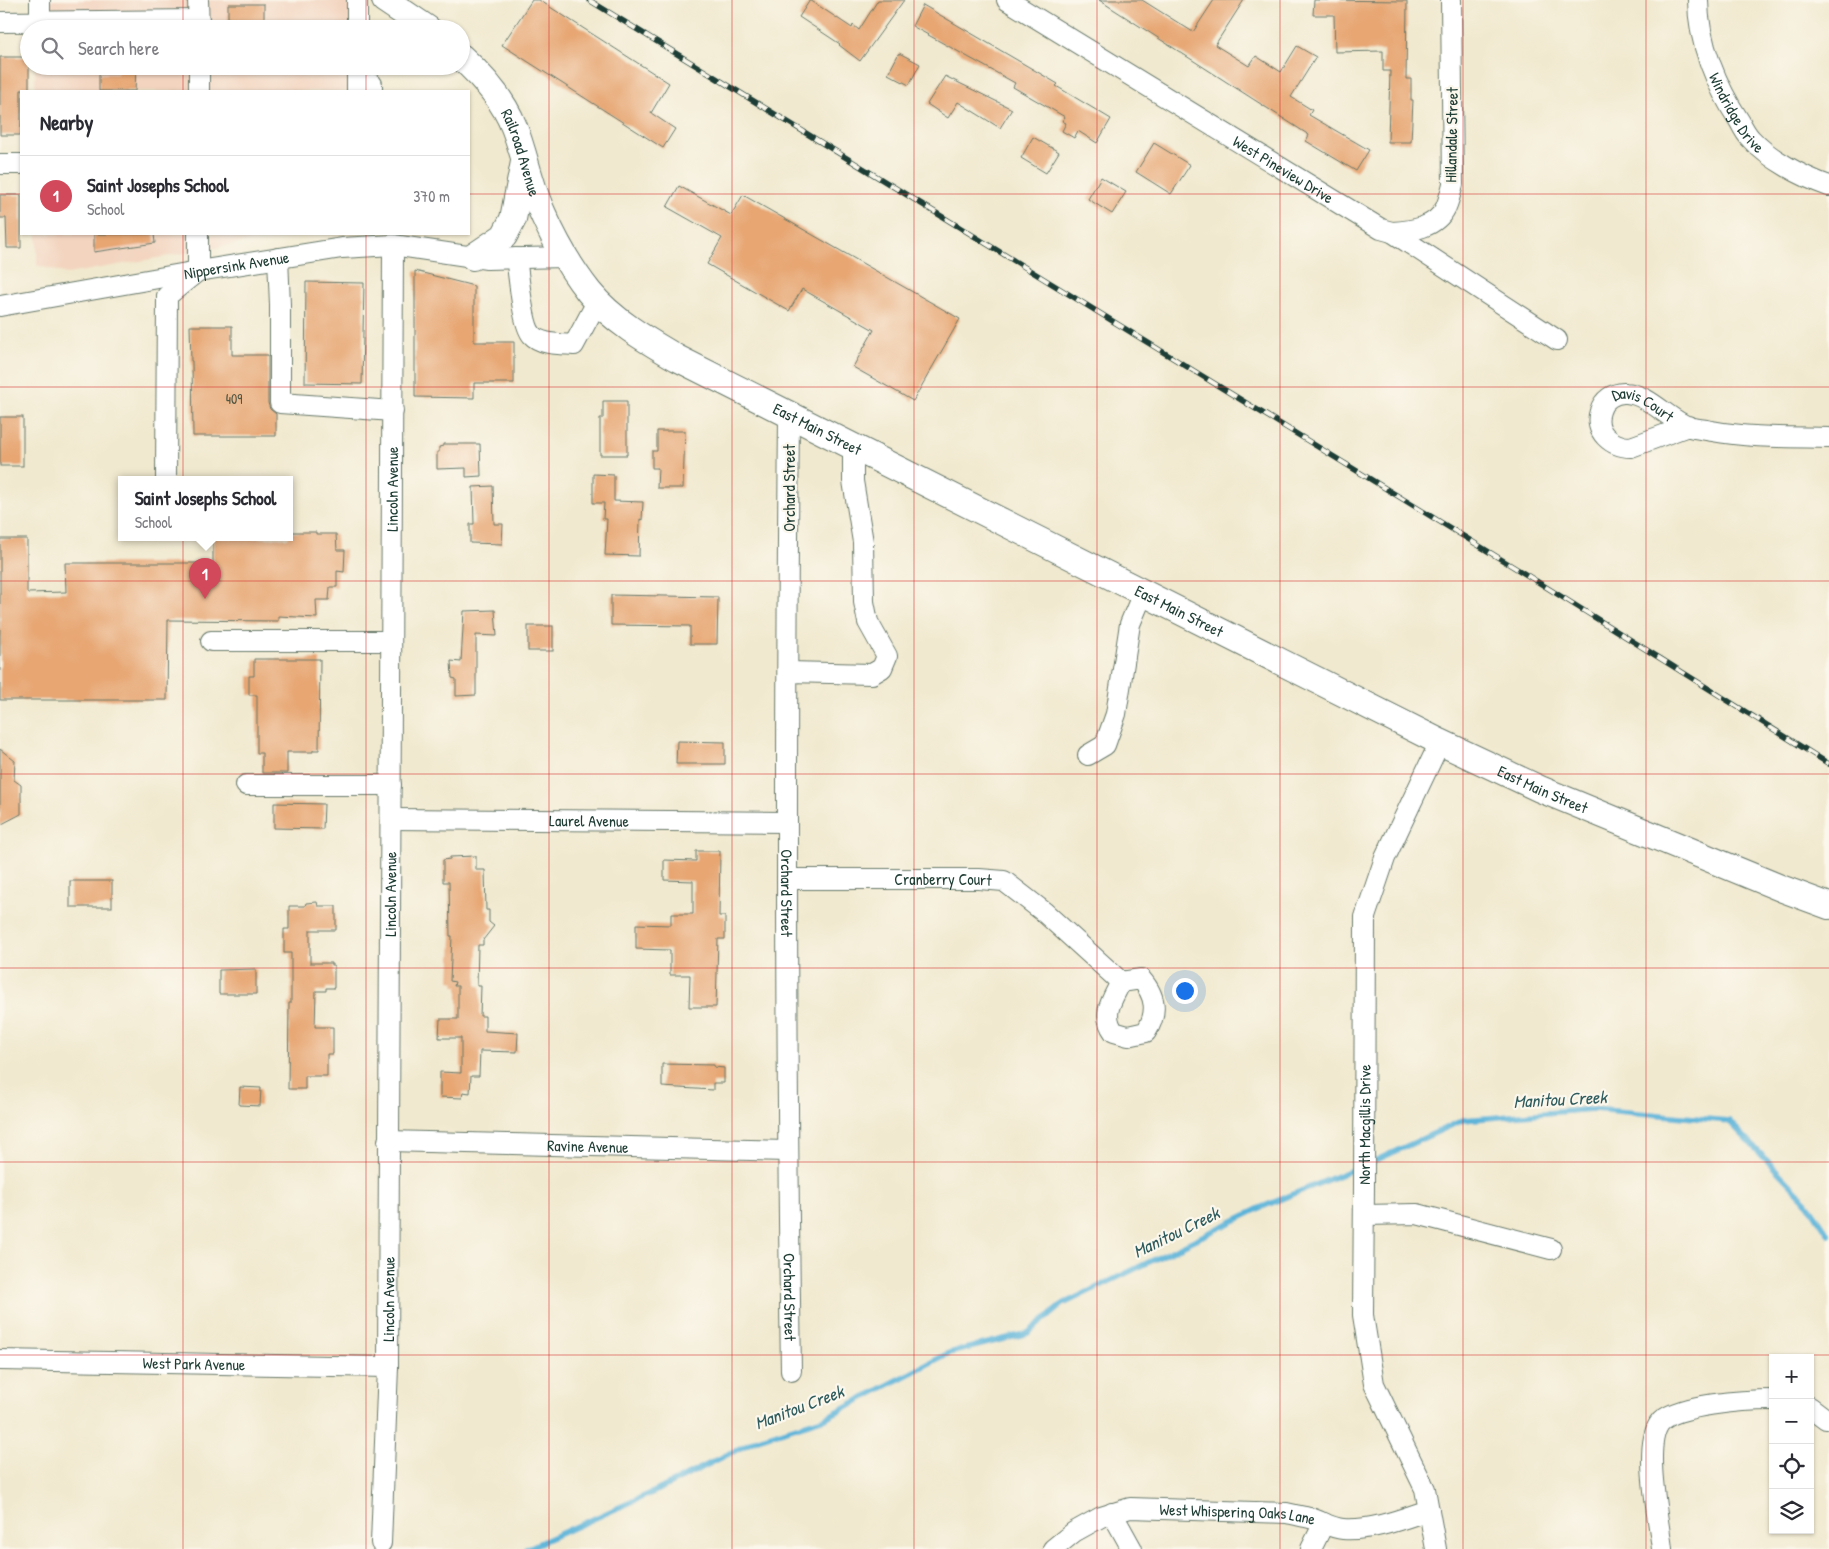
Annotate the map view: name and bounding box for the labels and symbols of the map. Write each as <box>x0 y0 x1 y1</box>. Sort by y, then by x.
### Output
street label: Windridge Drive <box>1704 69 1770 158</box>
street label: Hillandale Street <box>1439 87 1463 183</box>
street label: Railroad Avenue <box>496 105 546 200</box>
street label: West Pineview Drive <box>1229 130 1338 209</box>
street label: Nippersink Avenue <box>182 246 291 284</box>
street label: Davis Court <box>1609 382 1679 427</box>
house number: 409 <box>226 389 242 408</box>
street label: East Main Street <box>770 397 866 460</box>
street label: Orchard Street <box>778 444 800 532</box>
street label: Lincoln Avenue <box>381 446 403 532</box>
pin: 1 <box>189 558 221 599</box>
street label: East Main Street <box>1131 579 1228 643</box>
street label: East Main Street <box>1494 760 1592 819</box>
street label: Laurel Avenue <box>549 809 630 832</box>
street label: Orchard Street <box>776 849 798 937</box>
street label: Lincoln Avenue <box>379 851 401 937</box>
street label: Cranberry Court <box>894 868 993 891</box>
your location <box>1172 978 1198 1004</box>
street label: North Macgillis Drive <box>1353 1064 1375 1185</box>
water label: Manitou Creek <box>1513 1084 1609 1114</box>
street label: Ravine Avenue <box>547 1134 630 1158</box>
water label: Manitou Creek <box>1129 1200 1225 1264</box>
street label: Orchard Street <box>778 1253 802 1341</box>
street label: Lincoln Avenue <box>377 1256 399 1342</box>
street label: West Park Avenue <box>142 1352 246 1375</box>
water label: Manitou Creek <box>751 1378 848 1435</box>
street label: West Whispering Oaks Lane <box>1159 1498 1319 1530</box>

